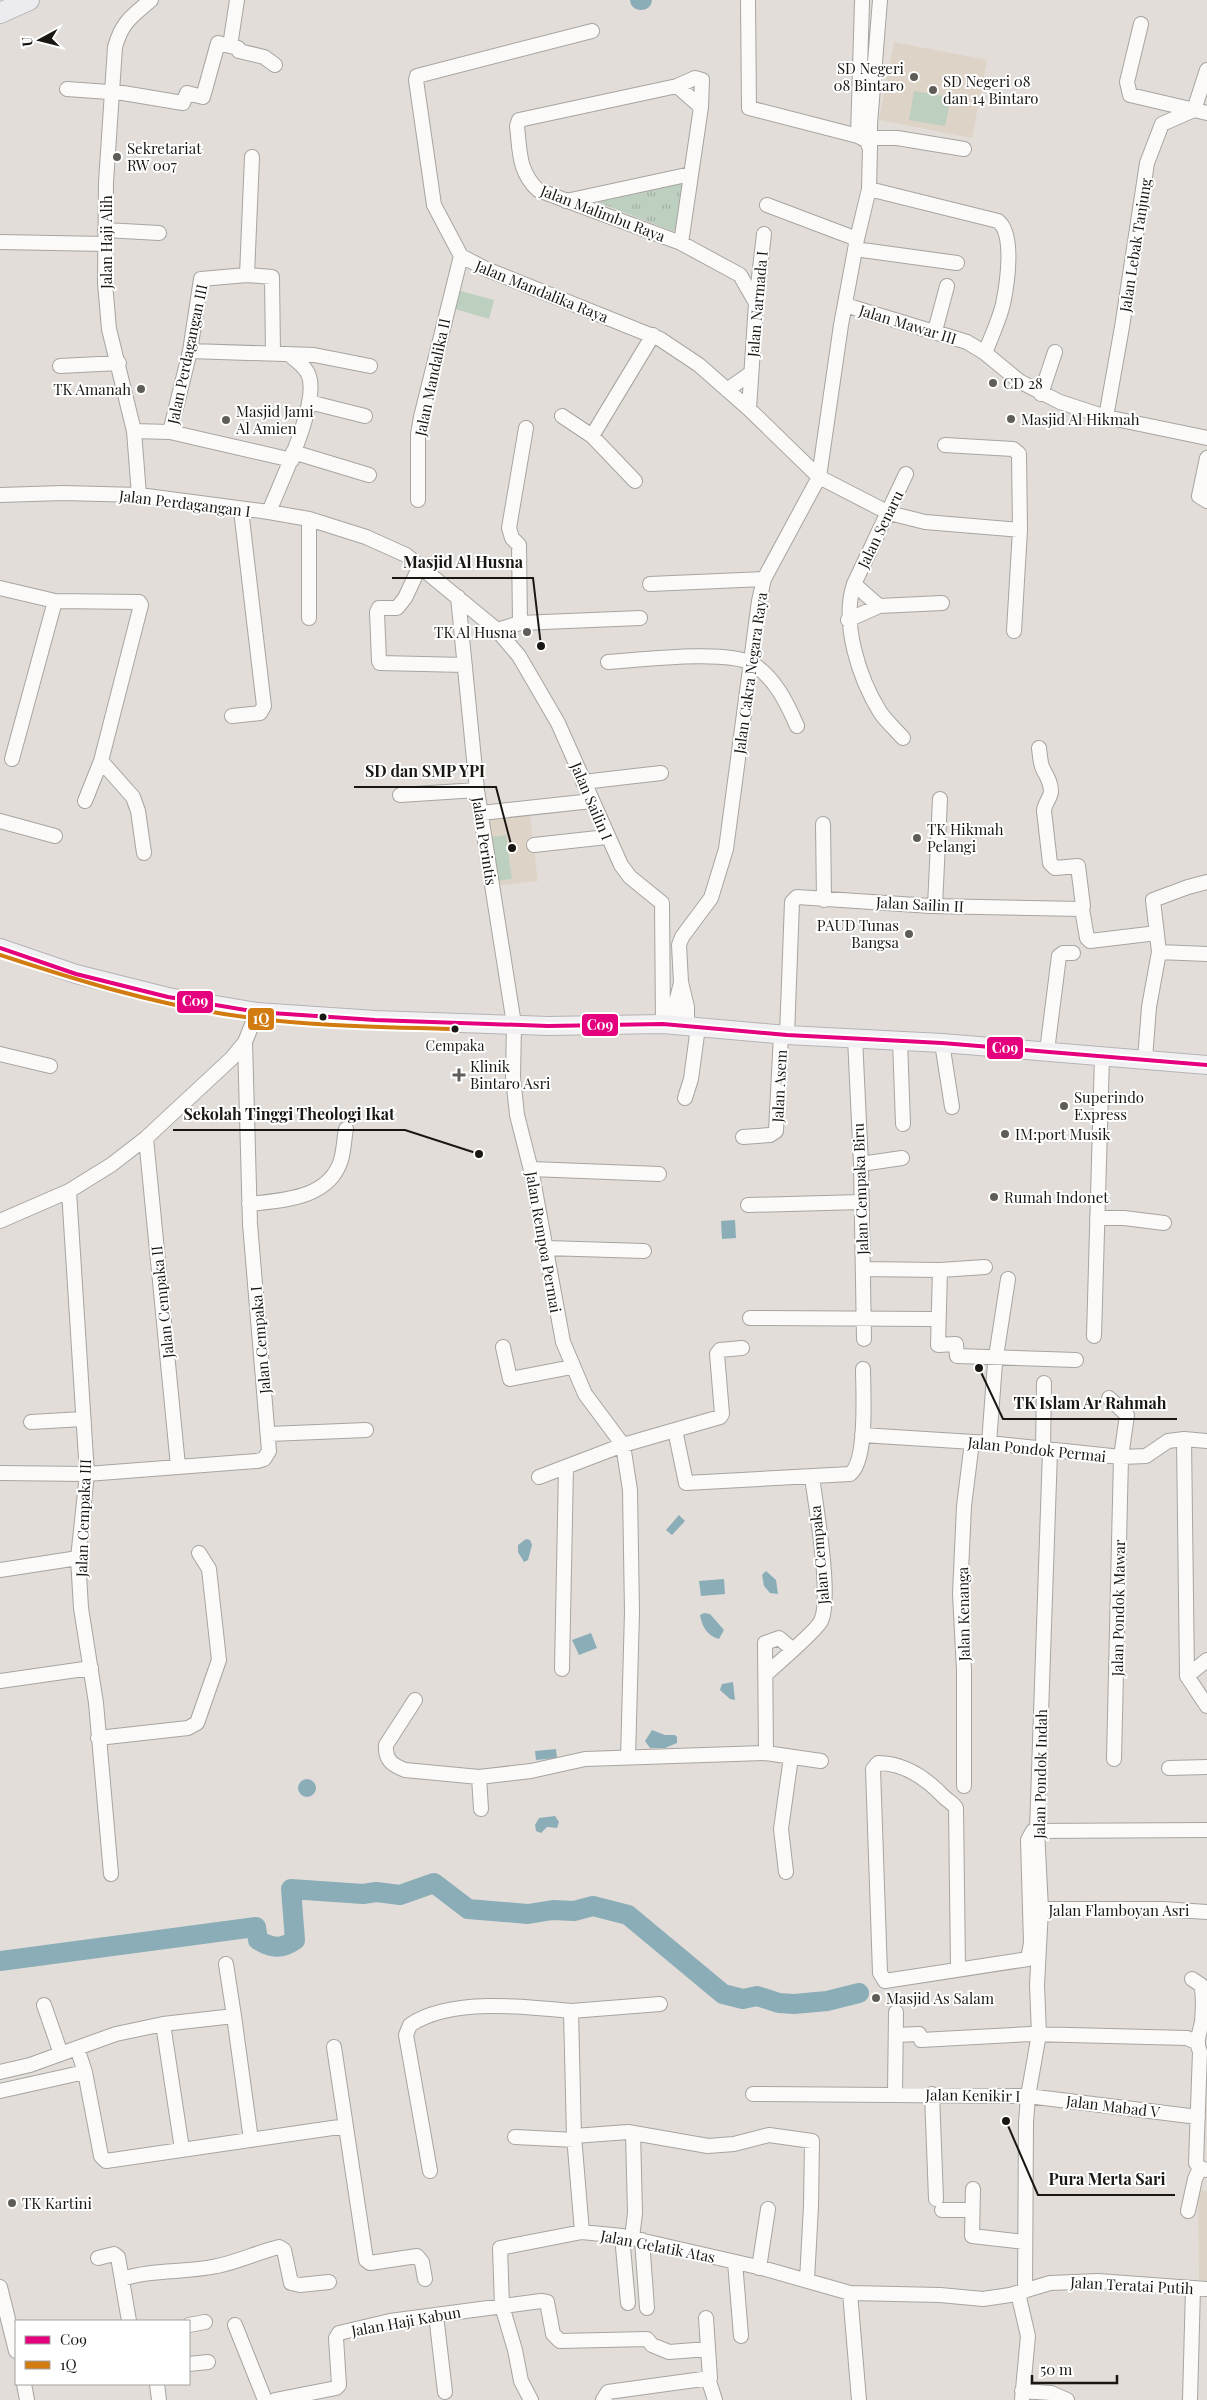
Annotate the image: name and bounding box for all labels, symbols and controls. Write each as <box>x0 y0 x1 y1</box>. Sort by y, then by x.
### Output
north arrow <box>15 15 65 65</box>
text: U <box>17 35 37 48</box>
place label: SD Negeri 08 Bintaro <box>833 58 905 95</box>
marker: SD Negeri 08 Bintaro <box>908 71 920 83</box>
place label: SD Negeri 08 dan 14 Bintaro <box>943 71 1039 108</box>
marker: SD Negeri 08 dan 14 Bintaro <box>927 84 939 96</box>
place label: Sekretariat RW 007 <box>127 138 202 175</box>
marker: Sekretariat RW 007 <box>111 151 123 163</box>
street label: Jalan Lebak Tanjung <box>1114 177 1155 314</box>
street label: Jalan Malimbu Raya <box>537 180 669 246</box>
street label: Jalan Haji Alih <box>96 195 116 290</box>
street label: Jalan Narmada I <box>742 250 772 359</box>
street label: Jalan Mandalika Raya <box>472 255 612 327</box>
street label: Jalan Perdagangan III <box>162 282 212 427</box>
street label: Jalan Mawar III <box>856 299 959 348</box>
street label: Jalan Mandalika II <box>410 316 454 439</box>
place label: CD 28 <box>1003 373 1043 393</box>
marker: CD 28 <box>987 377 999 389</box>
place label: TK Amanah <box>53 379 131 399</box>
marker: TK Amanah <box>135 383 147 395</box>
place label: Masjid Jami Al Amien <box>235 401 314 438</box>
place label: Masjid Al Hikmah <box>1021 409 1140 429</box>
marker: Masjid Al Hikmah <box>1005 413 1017 425</box>
marker: Masjid Jami Al Amien <box>220 414 232 426</box>
street label: Jalan Perdagangan I <box>117 485 252 521</box>
street label: Jalan Senaru <box>852 487 908 572</box>
callout: Masjid Al Husna <box>392 547 533 578</box>
text: Masjid Al Husna <box>403 551 524 572</box>
street label: Jalan Cakra Negara Raya <box>729 590 771 756</box>
place label: TK Al Husna <box>434 622 518 642</box>
marker: TK Al Husna <box>521 626 533 638</box>
callout: SD dan SMP YPI <box>354 756 496 787</box>
street label: Jalan Sailin I <box>566 758 617 843</box>
text: SD dan SMP YPI <box>365 760 485 781</box>
street label: Jalan Perintis <box>468 794 502 887</box>
place label: TK Hikmah Pelangi <box>927 819 1004 856</box>
marker: TK Hikmah Pelangi <box>911 832 923 844</box>
street label: Jalan Sailin II <box>875 892 964 916</box>
place label: PAUD Tunas Bangsa <box>817 915 900 952</box>
marker: PAUD Tunas Bangsa <box>903 928 915 940</box>
line badge: C09 <box>176 990 214 1014</box>
text: C09 <box>182 991 209 1010</box>
line badge: 1Q <box>247 1007 275 1031</box>
text: 1Q <box>253 1009 269 1028</box>
unlabelled marker <box>318 1012 328 1022</box>
line badge: C09 <box>581 1013 619 1037</box>
text: C09 <box>587 1015 614 1034</box>
marker: Cempaka <box>450 1024 460 1034</box>
place label: Cempaka <box>426 1036 484 1055</box>
line badge: C09 <box>986 1036 1024 1060</box>
text: C09 <box>992 1038 1019 1057</box>
street label: Jalan Asem <box>767 1048 791 1124</box>
place label: Klinik Bintaro Asri <box>470 1056 551 1093</box>
marker: Klinik Bintaro Asri <box>452 1068 466 1082</box>
place label: Superindo Express <box>1074 1087 1144 1124</box>
callout: Sekolah Tinggi Theologi Ikat <box>173 1099 405 1130</box>
marker: Superindo Express <box>1058 1100 1070 1112</box>
text: Sekolah Tinggi Theologi Ikat <box>183 1103 395 1124</box>
street label: Jalan Cempaka Biru <box>848 1122 872 1256</box>
place label: IM:port Musik <box>1015 1124 1111 1144</box>
marker: IM:port Musik <box>999 1128 1011 1140</box>
street label: Jalan Rempoa Permai <box>522 1169 566 1315</box>
place label: Rumah Indonet <box>1004 1187 1109 1207</box>
marker: Rumah Indonet <box>988 1191 1000 1203</box>
street label: Jalan Cempaka II <box>146 1245 178 1360</box>
street label: Jalan Cempaka I <box>245 1285 275 1396</box>
callout: TK Islam Ar Rahmah <box>1003 1388 1177 1419</box>
text: TK Islam Ar Rahmah <box>1014 1392 1167 1413</box>
street label: Jalan Pondok Permai <box>966 1432 1108 1466</box>
street label: Jalan Cempaka III <box>71 1459 95 1578</box>
street label: Jalan Cempaka <box>805 1504 833 1606</box>
street label: Jalan Pondok Mawar <box>1107 1539 1129 1678</box>
street label: Jalan Kenanga <box>952 1566 974 1662</box>
street label: Jalan Pondok Indah <box>1029 1709 1051 1840</box>
street label: Jalan Flamboyan Asri <box>1048 1900 1190 1920</box>
place label: Masjid As Salam <box>886 1988 995 2008</box>
marker: Masjid As Salam <box>870 1992 882 2004</box>
street label: Jalan Kenikir I <box>924 2084 1021 2106</box>
street label: Jalan Mabad V <box>1064 2090 1162 2122</box>
callout: Pura Merta Sari <box>1038 2164 1175 2195</box>
text: Pura Merta Sari <box>1048 2168 1166 2189</box>
place label: TK Kartini <box>22 2193 93 2213</box>
marker: TK Kartini <box>6 2197 18 2209</box>
street label: Jalan Gelatik Atas <box>598 2225 717 2267</box>
street label: Jalan Teratai Putih <box>1069 2272 1194 2298</box>
street label: Jalan Haji Kabun <box>349 2302 462 2341</box>
legend <box>15 2320 190 2385</box>
text: C09 <box>60 2329 87 2349</box>
scale bar <box>1032 2352 1117 2384</box>
text: 1Q <box>60 2354 78 2374</box>
text: 50 m <box>1040 2359 1073 2379</box>

